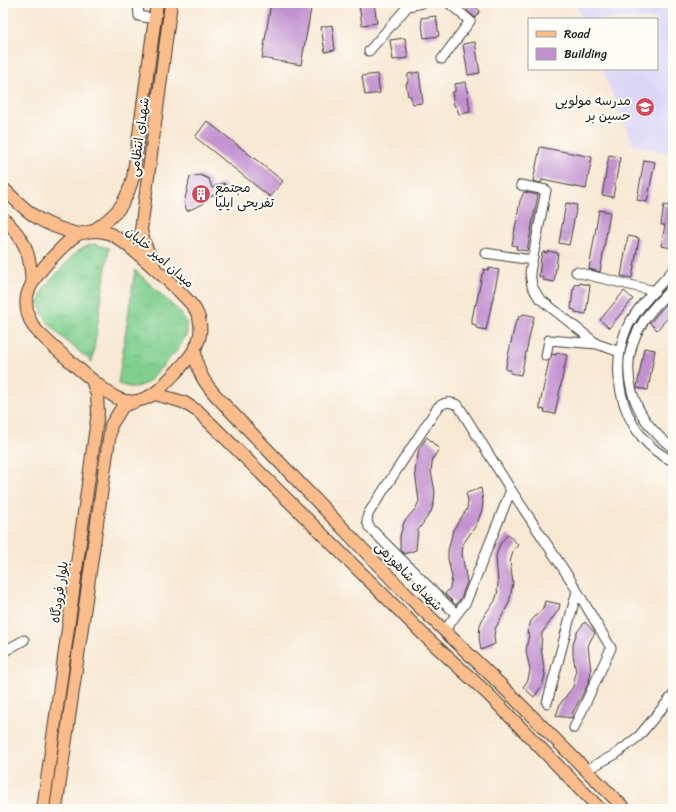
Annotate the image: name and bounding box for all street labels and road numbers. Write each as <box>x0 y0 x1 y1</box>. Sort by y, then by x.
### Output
street label: شهدای انتظامی <box>122 96 156 178</box>
street label: میدان امیر خلبان <box>120 220 200 294</box>
street label: شهدای شاهوزهی <box>369 536 449 616</box>
street label: بلوار فرودگاه <box>43 559 75 625</box>

